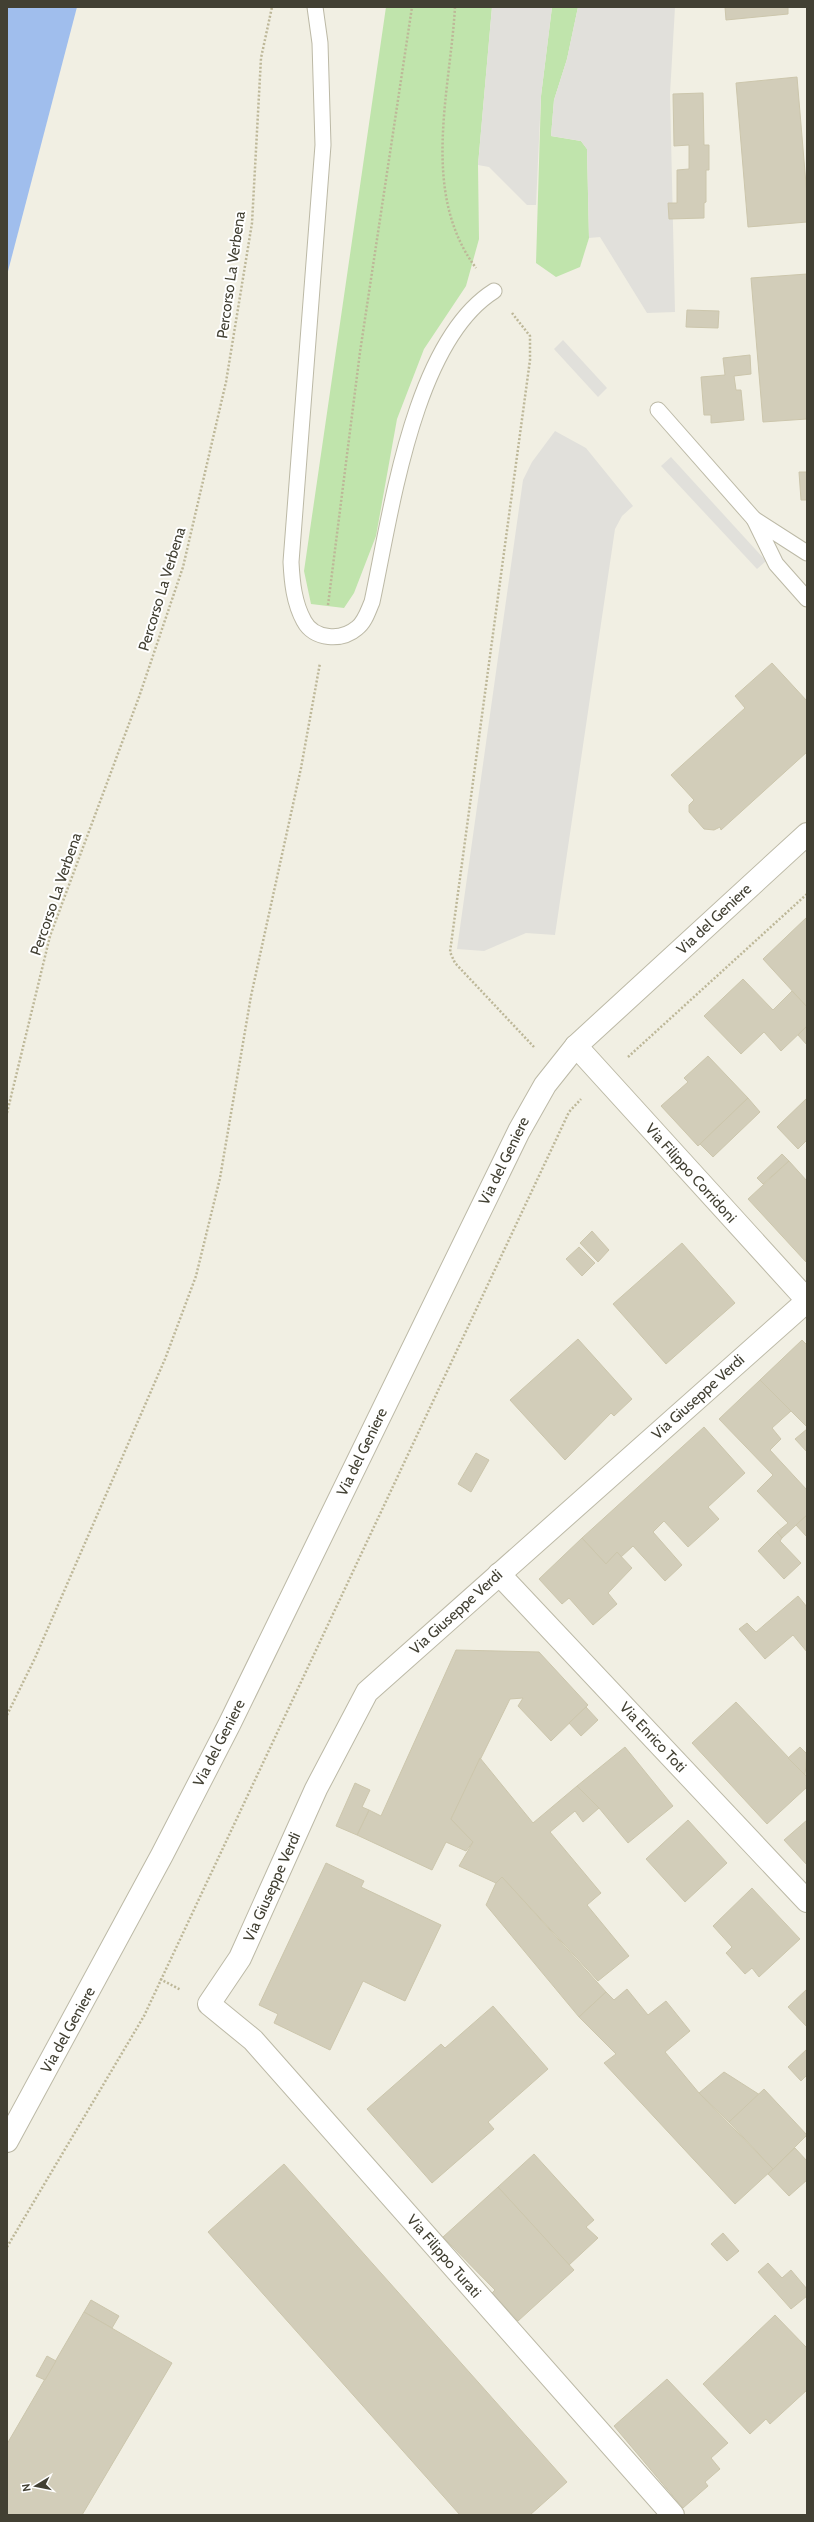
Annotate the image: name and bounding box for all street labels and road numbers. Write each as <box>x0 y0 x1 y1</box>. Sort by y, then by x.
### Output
street label: Percorso La Verbena <box>213 209 249 340</box>
street label: Percorso La Verbena <box>135 524 190 653</box>
street label: Percorso La Verbena <box>27 830 86 958</box>
street label: Via del Geniere <box>673 880 755 958</box>
street label: Via del Geniere <box>475 1114 533 1208</box>
street label: Via Filippo Corridoni <box>642 1120 740 1226</box>
street label: Via Giuseppe Verdi <box>648 1351 748 1443</box>
street label: Via del Geniere <box>333 1405 391 1499</box>
street label: Via Giuseppe Verdi <box>406 1566 506 1658</box>
street label: Via del Geniere <box>189 1696 249 1790</box>
street label: Via Enrico Toti <box>616 1698 690 1776</box>
street label: Via Giuseppe Verdi <box>240 1829 304 1945</box>
street label: Via del Geniere <box>37 1984 99 2076</box>
street label: Via Filippo Turati <box>403 2211 485 2301</box>

